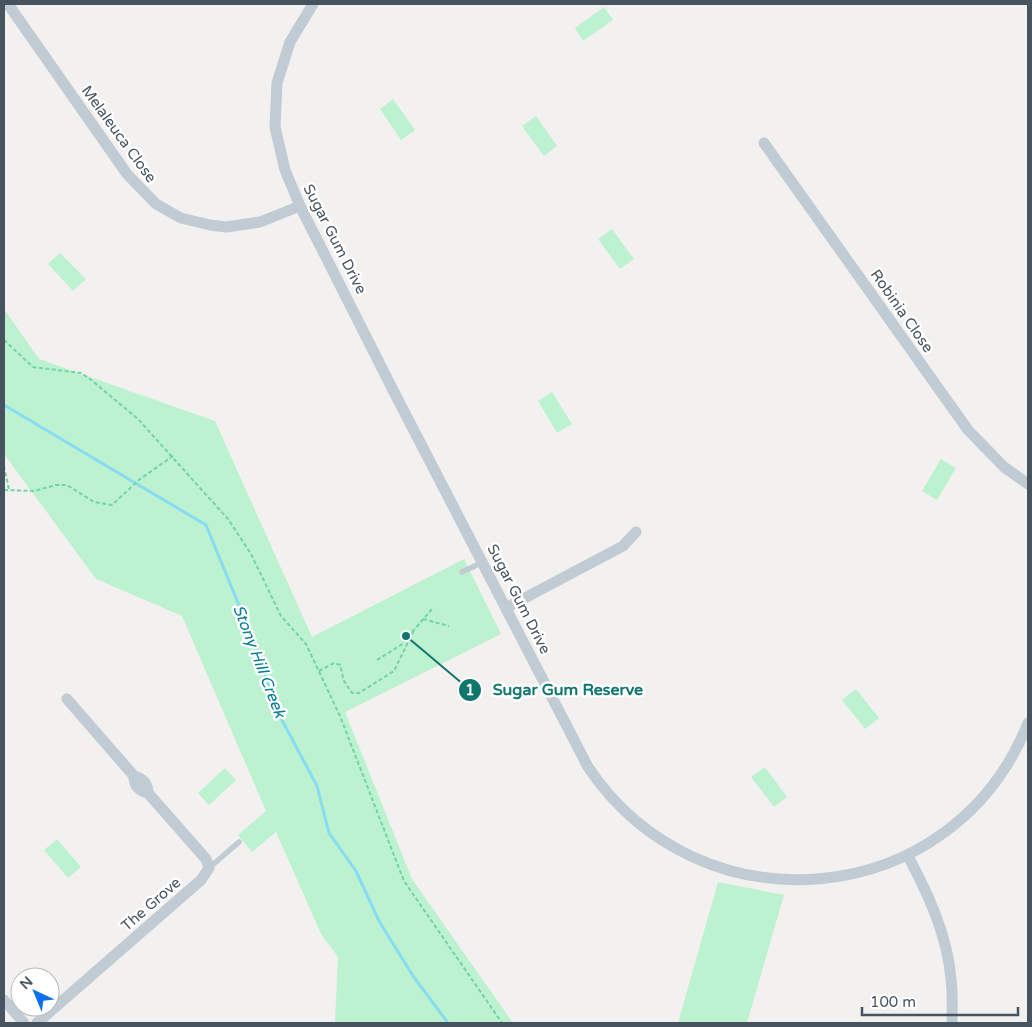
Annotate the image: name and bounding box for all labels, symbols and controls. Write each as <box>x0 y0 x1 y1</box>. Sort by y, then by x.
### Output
street label: Melaleuca Close <box>78 82 160 186</box>
street label: Sugar Gum Drive <box>300 181 370 297</box>
street label: Robinia Close <box>867 266 937 356</box>
street label: Sugar Gum Drive <box>484 541 554 657</box>
water label: Stony Hill Creek <box>228 602 290 722</box>
callout: Sugar Gum Reserve <box>458 674 653 705</box>
text: Sugar Gum Reserve <box>493 680 643 700</box>
text: 1 <box>465 681 475 699</box>
street label: The Grove <box>118 873 184 935</box>
north arrow <box>10 967 60 1017</box>
text: N <box>16 973 36 993</box>
scale bar <box>862 984 1018 1016</box>
text: 100 m <box>870 993 916 1011</box>

